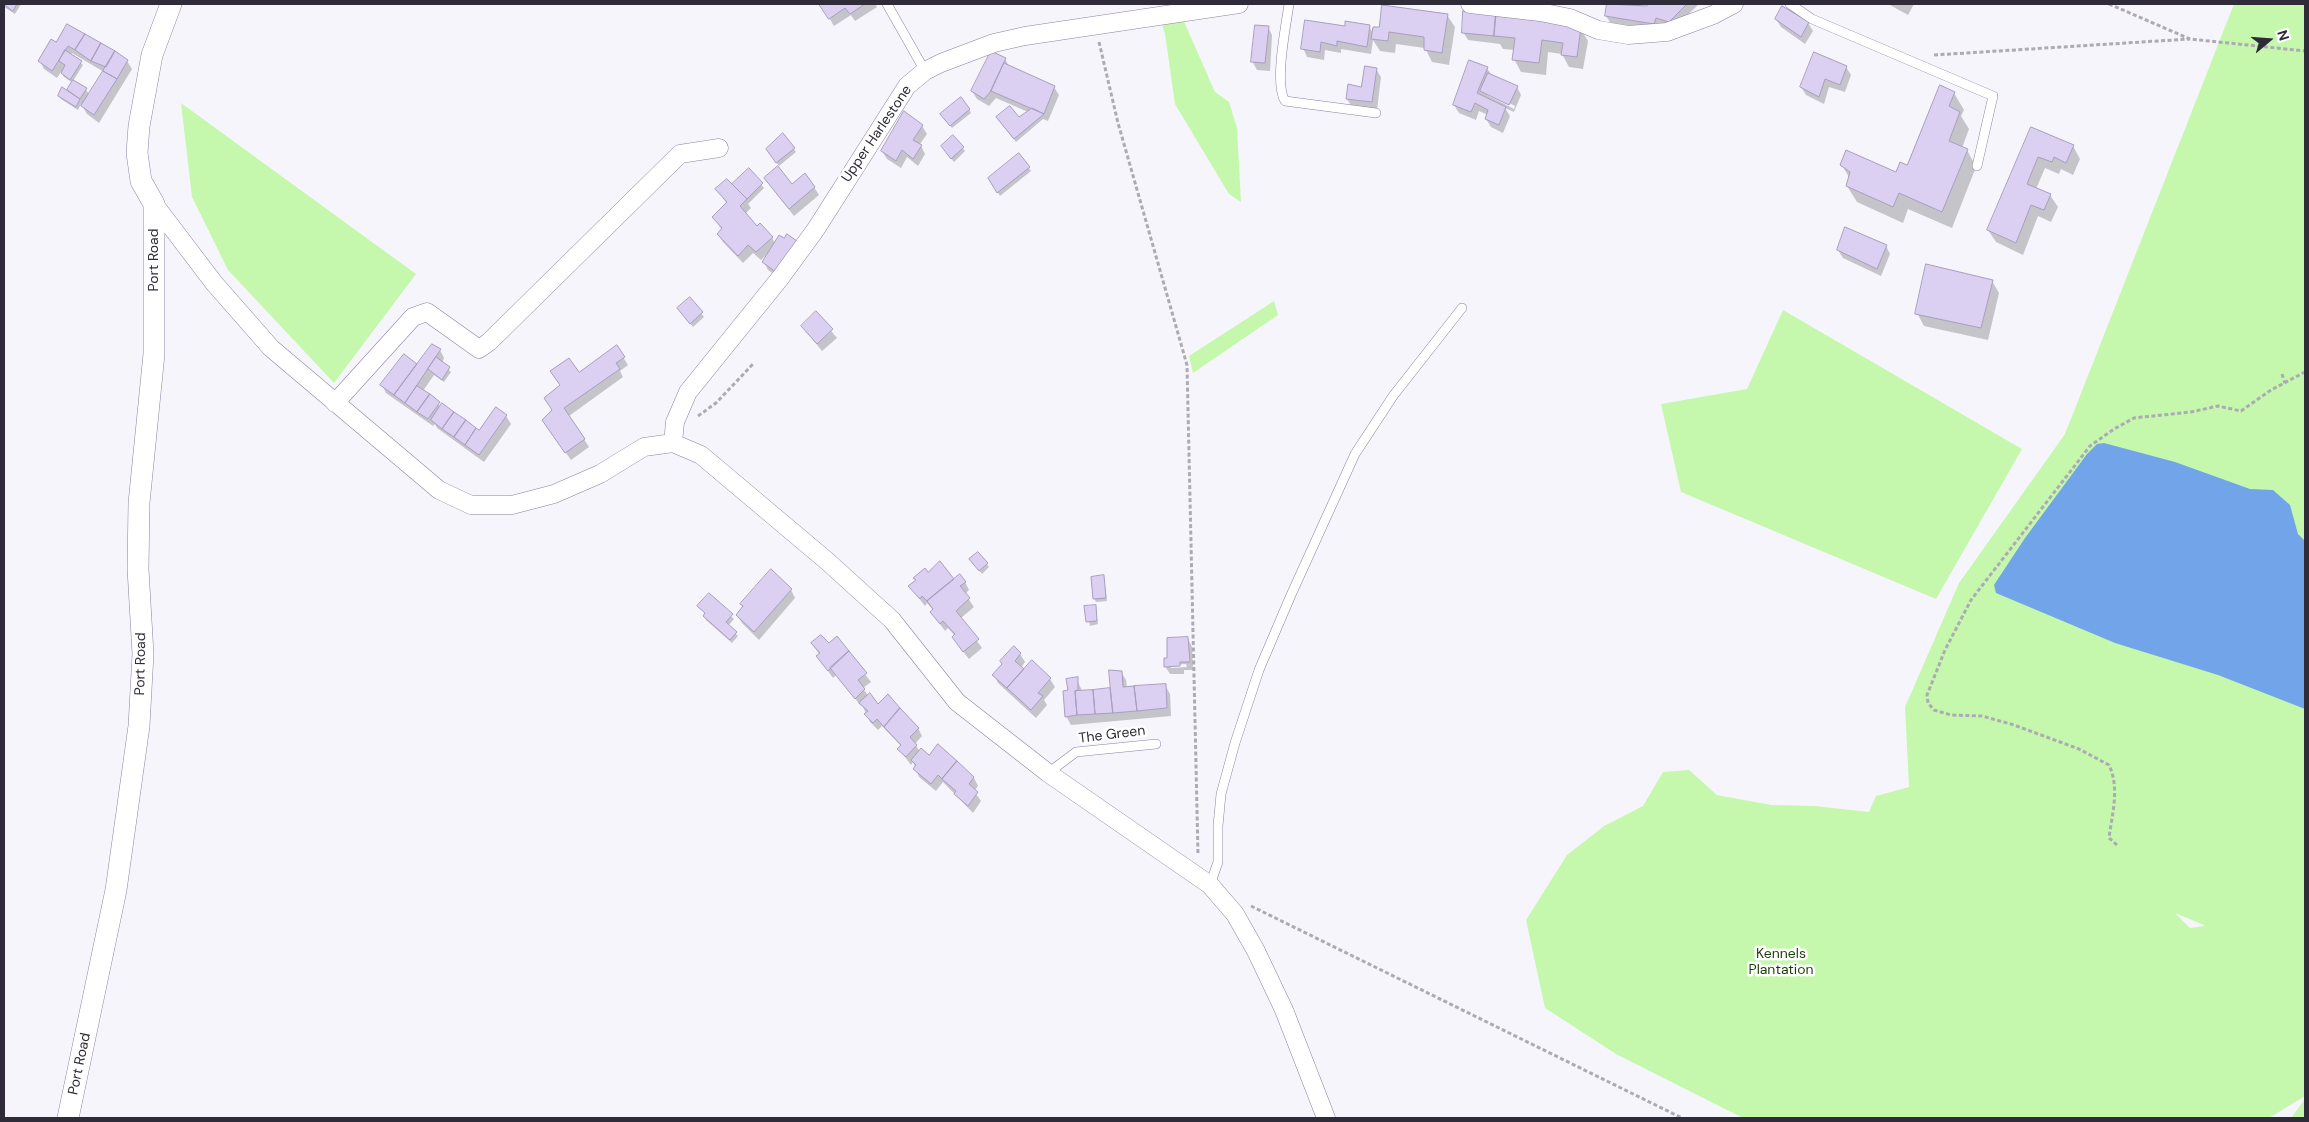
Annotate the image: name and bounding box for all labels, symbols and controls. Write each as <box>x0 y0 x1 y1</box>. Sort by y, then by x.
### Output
north arrow <box>2244 15 2294 65</box>
text: N <box>2273 28 2293 43</box>
street label: Upper Harlestone <box>838 82 916 186</box>
street label: Port Road <box>146 229 162 291</box>
street label: Port Road <box>132 632 150 696</box>
street label: The Green <box>1078 723 1146 747</box>
park label: Kennels Plantation <box>1749 946 1813 979</box>
street label: Port Road <box>65 1031 95 1097</box>

